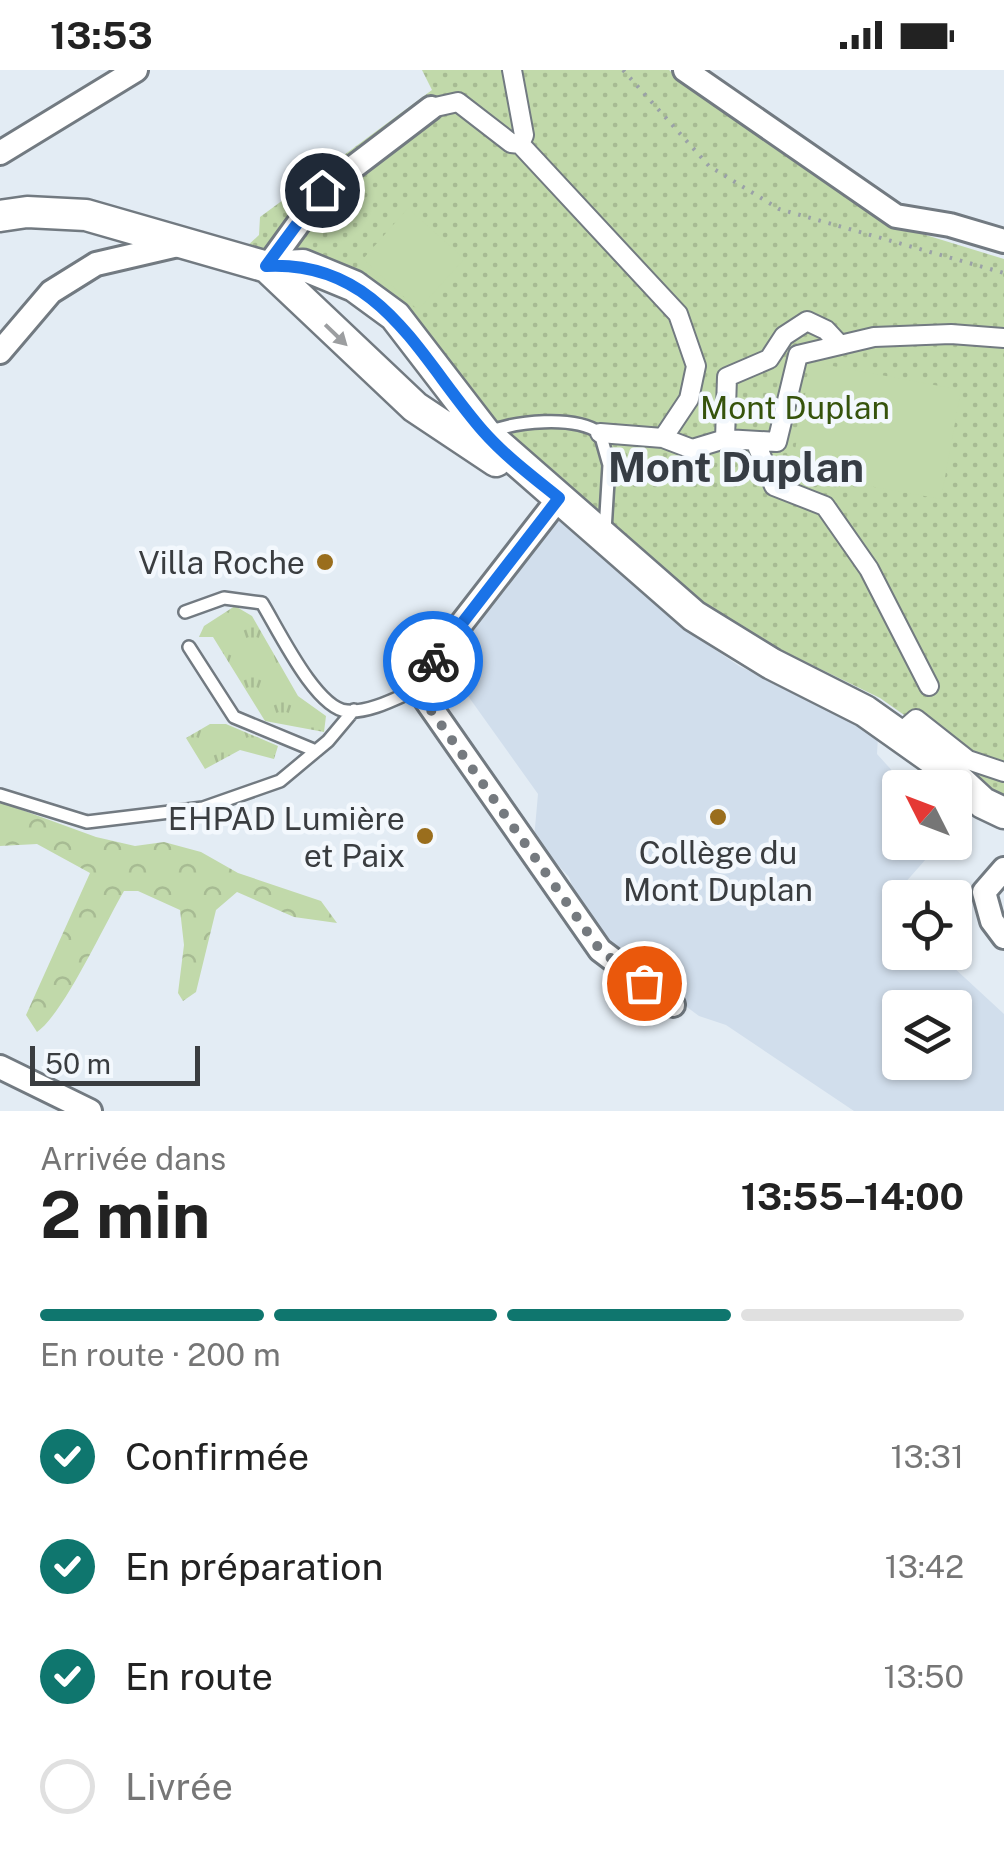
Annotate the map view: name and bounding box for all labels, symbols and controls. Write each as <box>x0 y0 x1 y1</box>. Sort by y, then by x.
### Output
text: 13:53 <box>50 13 153 58</box>
pin <box>280 148 365 233</box>
icon: home <box>295 163 350 218</box>
one-way arrow <box>324 322 348 346</box>
park label: Mont Duplan <box>700 389 890 426</box>
district label: Mont Duplan <box>608 442 864 491</box>
place label: Villa Roche <box>138 544 305 581</box>
marker: Villa Roche <box>314 551 336 573</box>
courier <box>383 611 483 711</box>
icon: bike <box>406 634 461 689</box>
north arrow <box>882 770 972 860</box>
map controls <box>882 770 972 1080</box>
place label: EHPAD Lumière et Paix <box>168 800 405 874</box>
marker: Collège du Mont Duplan <box>707 806 729 828</box>
marker: EHPAD Lumière et Paix <box>414 825 436 847</box>
place label: Collège du Mont Duplan <box>623 834 813 908</box>
button: locate <box>882 880 972 970</box>
pin <box>602 941 687 1026</box>
icon: bag <box>617 956 672 1011</box>
button: layers <box>882 990 972 1080</box>
scale bar <box>30 1041 200 1086</box>
text: 50 m <box>45 1047 111 1080</box>
text: Arrivée dans <box>40 1140 226 1177</box>
text: 13:55–14:00 <box>741 1174 964 1219</box>
text: 2 min <box>40 1176 210 1253</box>
text: En route · 200 m <box>40 1336 281 1373</box>
icon: check <box>40 1429 95 1484</box>
text: Confirmée <box>125 1434 309 1479</box>
text: 13:31 <box>890 1438 964 1475</box>
icon: check <box>40 1539 95 1594</box>
text: En préparation <box>125 1544 383 1589</box>
text: 13:42 <box>885 1548 964 1585</box>
icon: check <box>40 1649 95 1704</box>
text: En route <box>125 1654 273 1699</box>
text: 13:50 <box>884 1658 964 1695</box>
text: Livrée <box>125 1764 233 1809</box>

